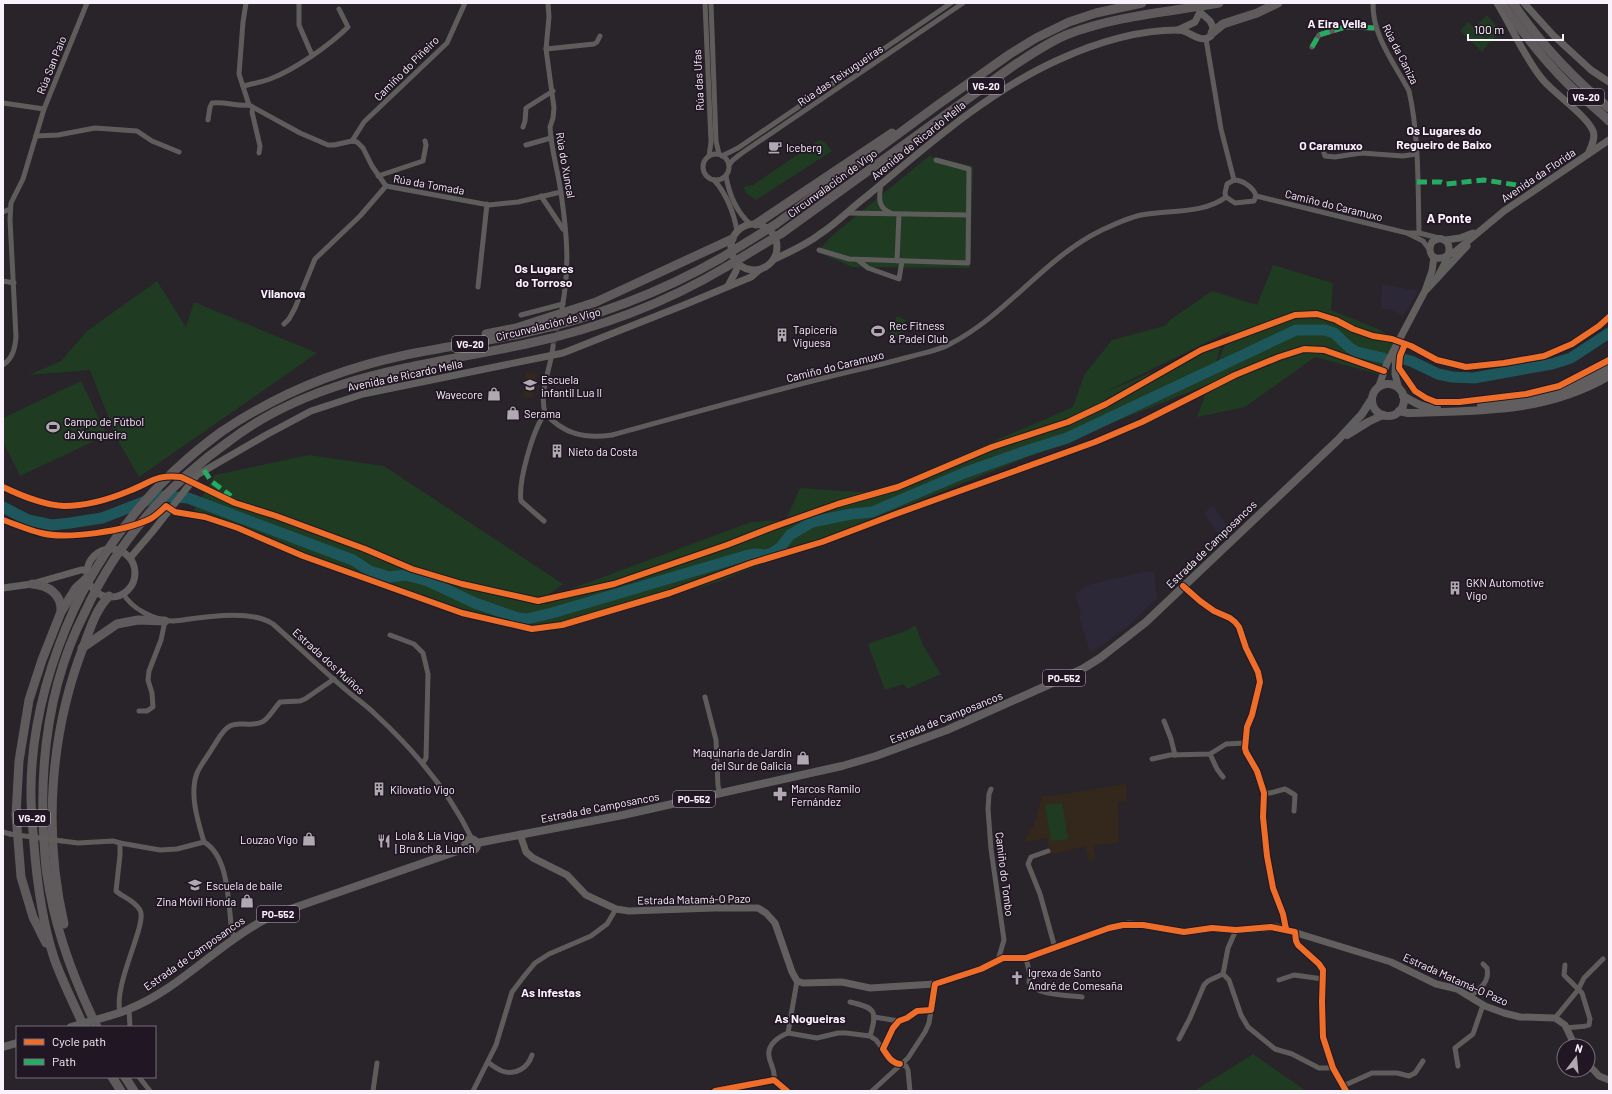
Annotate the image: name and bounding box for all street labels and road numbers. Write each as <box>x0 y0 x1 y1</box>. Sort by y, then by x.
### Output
street label: Rúa da Caniza <box>1380 22 1422 86</box>
street label: Camiño do Piñeiro <box>371 33 441 103</box>
street label: Rúa San Paio <box>33 34 69 96</box>
street label: Rúa das Teixugueiras <box>795 42 885 108</box>
street label: Rúa das Ufas <box>690 49 706 111</box>
road number: VG-20 <box>968 78 1004 94</box>
road number: VG-20 <box>1568 89 1604 105</box>
street label: Avenida de Ricardo Mella <box>868 98 968 182</box>
street label: Rúa do Xuncal <box>554 131 578 199</box>
street label: Avenida da Florida <box>1498 145 1578 205</box>
street label: Circunvalación de Vigo <box>785 146 879 220</box>
street label: Rúa da Tomada <box>392 171 466 197</box>
street label: Camiño do Caramuxo <box>1284 187 1384 223</box>
street label: Circunvalación de Vigo <box>494 305 602 343</box>
road number: VG-20 <box>452 336 488 352</box>
street label: Camiño do Caramuxo <box>785 348 885 384</box>
street label: Avenida de Ricardo Mella <box>346 356 464 394</box>
street label: Estrada de Camposancos <box>1163 497 1259 591</box>
street label: Estrada dos Muíños <box>290 625 368 697</box>
road number: PO-552 <box>1043 670 1085 686</box>
street label: Estrada de Camposancos <box>888 688 1004 746</box>
street label: Estrada de Camposancos <box>540 789 660 825</box>
road number: PO-552 <box>673 791 715 807</box>
road number: VG-20 <box>14 810 50 826</box>
street label: Camiño do Tombo <box>993 831 1017 917</box>
street label: Estrada Matamá-O Pazo <box>637 892 751 906</box>
road number: PO-552 <box>257 906 299 922</box>
street label: Estrada de Camposancos <box>141 913 247 993</box>
street label: Estrada Matamá-O Pazo <box>1402 950 1510 1008</box>

